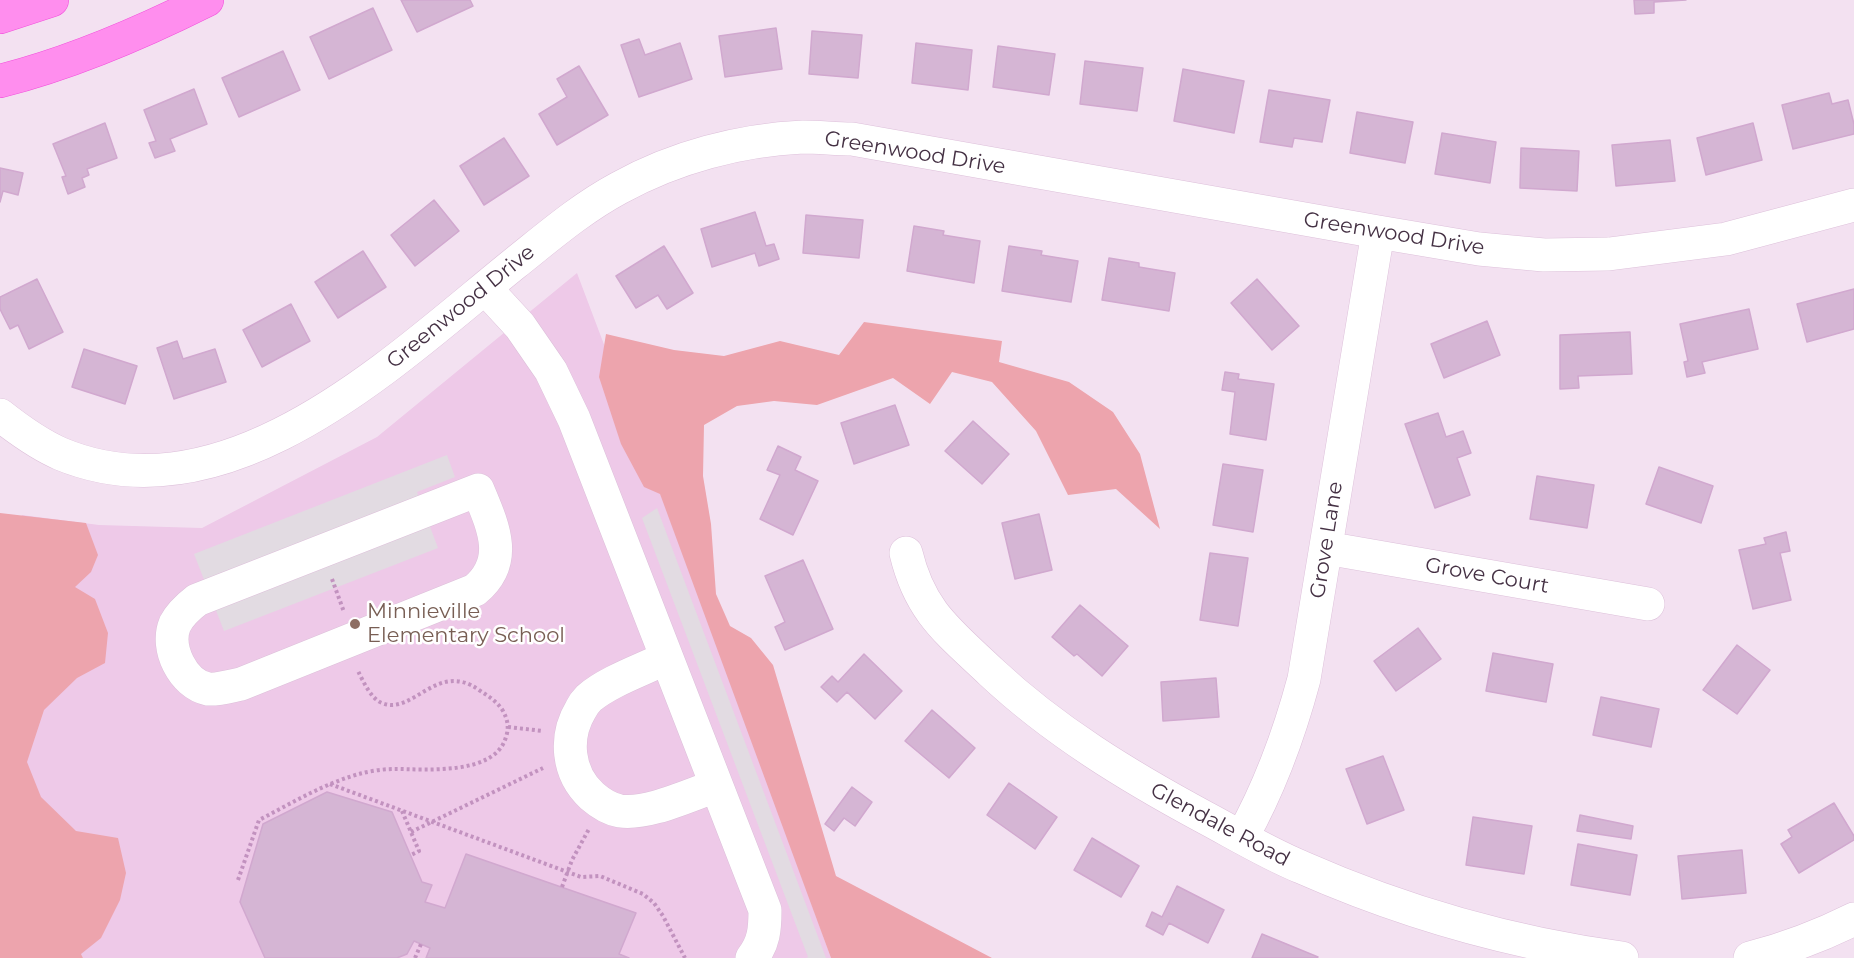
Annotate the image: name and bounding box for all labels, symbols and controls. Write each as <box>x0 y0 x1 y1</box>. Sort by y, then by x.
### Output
street label: Greenwood Drive <box>823 126 1007 180</box>
street label: Greenwood Drive <box>1302 207 1486 261</box>
street label: Greenwood Drive <box>382 240 540 374</box>
street label: Grove Lane <box>1305 480 1349 600</box>
street label: Grove Court <box>1423 553 1551 599</box>
place label: Minnieville Elementary School <box>367 599 565 649</box>
marker: Minnieville Elementary School <box>348 617 362 631</box>
street label: Glendale Road <box>1146 778 1294 872</box>

